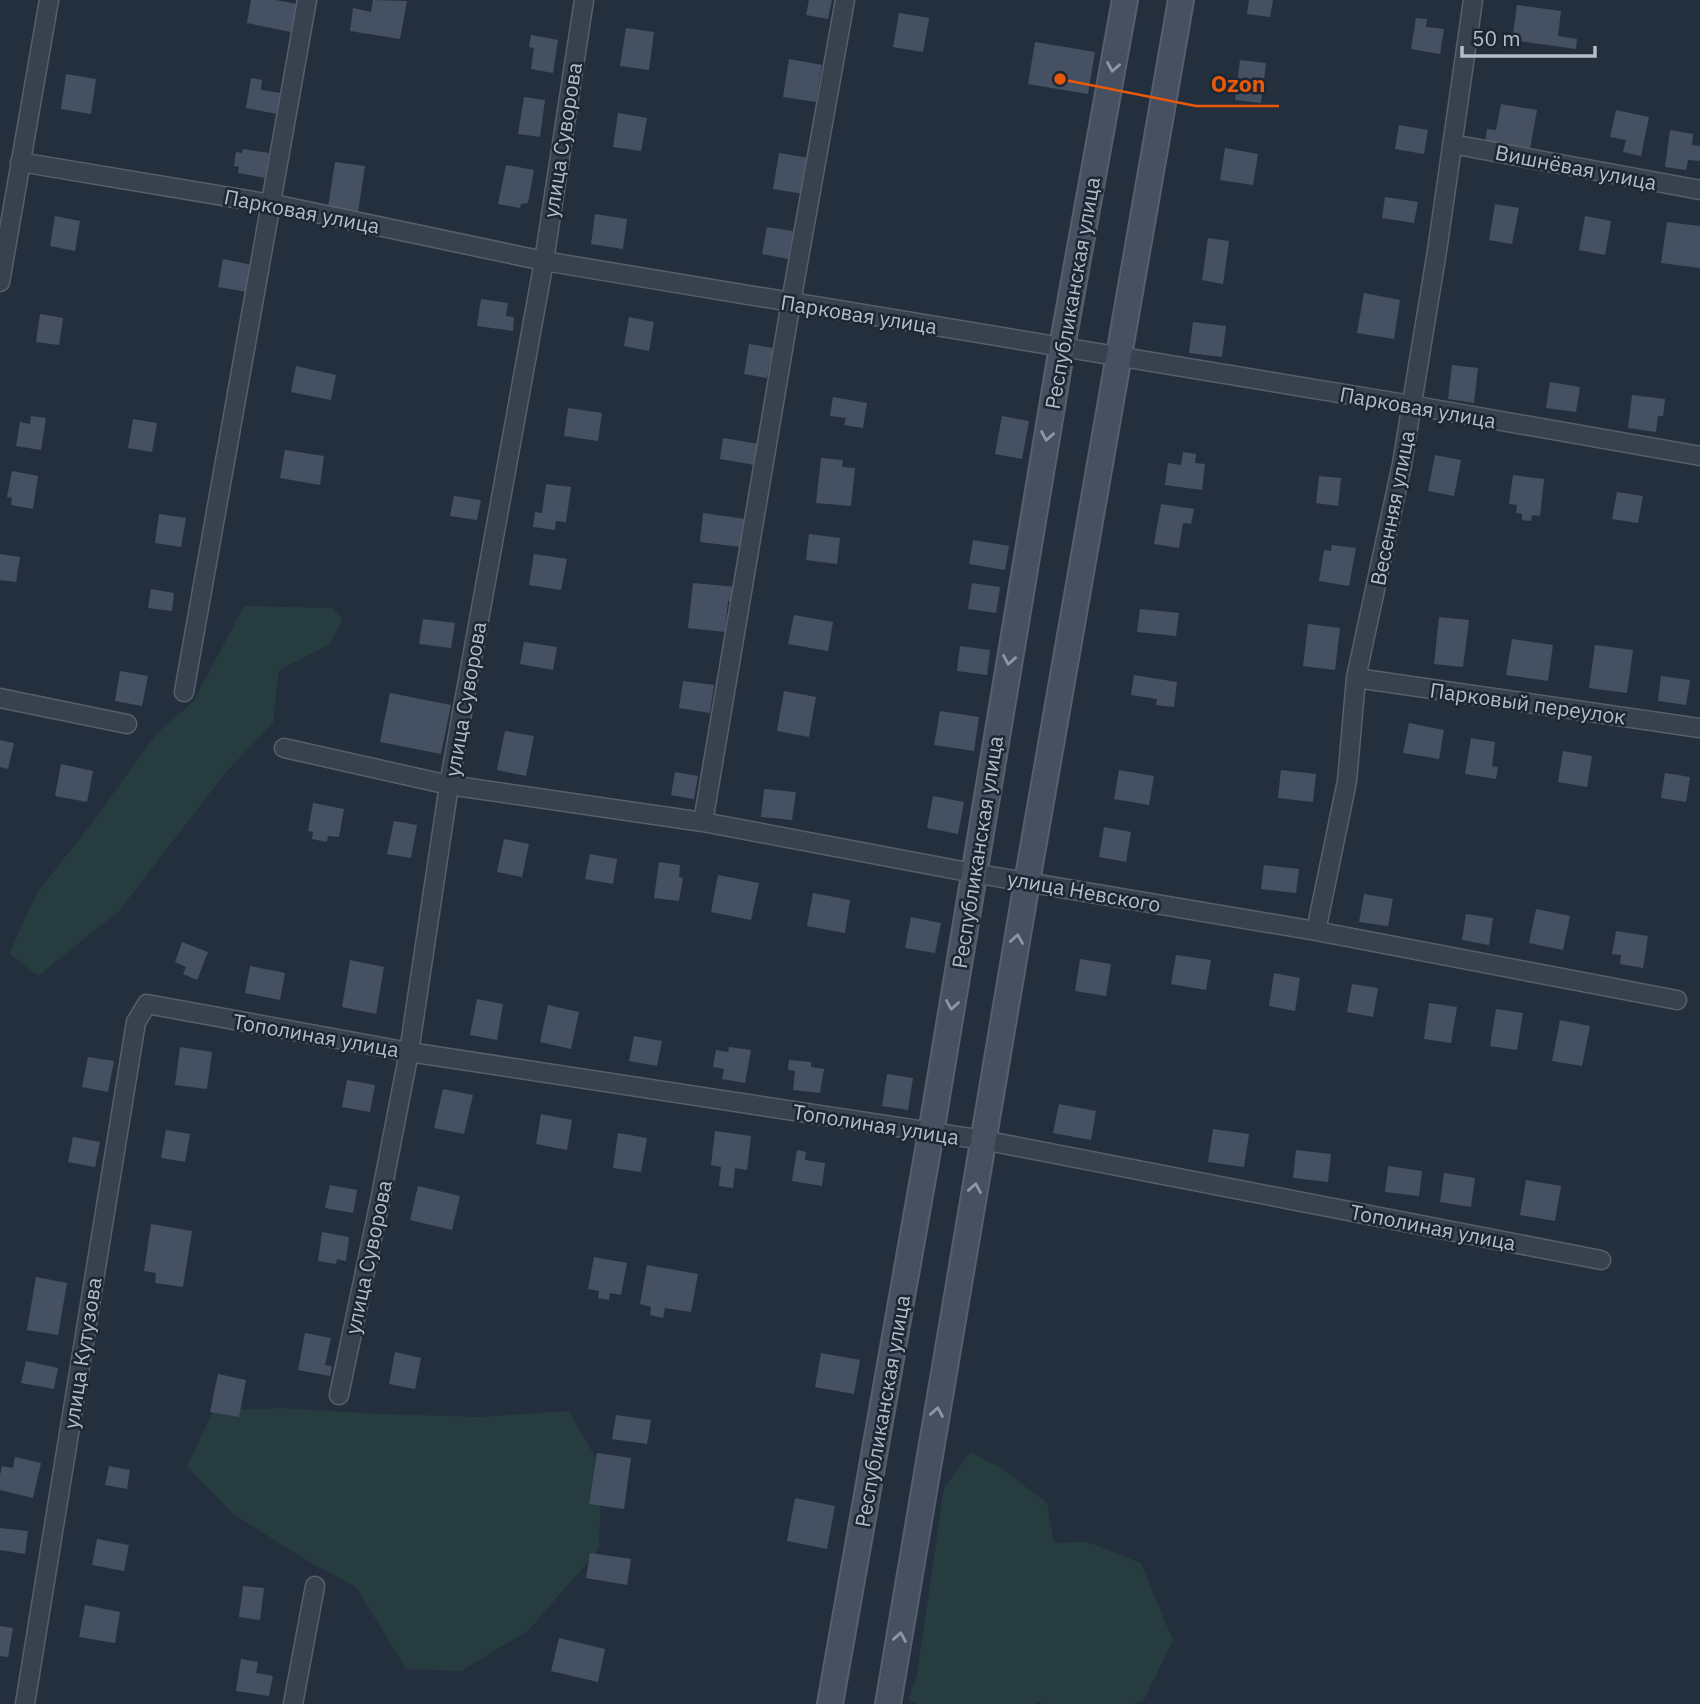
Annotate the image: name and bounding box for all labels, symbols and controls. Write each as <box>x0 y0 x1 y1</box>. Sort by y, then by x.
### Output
scale bar <box>1462 14 1595 58</box>
text: 50 m <box>1472 24 1521 52</box>
street label: улица Суворова <box>536 60 588 220</box>
one-way arrow <box>1106 61 1121 73</box>
callout: Ozon <box>1196 62 1279 106</box>
text: Ozon <box>1211 68 1265 98</box>
street label: Вишнёвая улица <box>1493 138 1659 196</box>
street label: Республиканская улица <box>1038 175 1106 411</box>
street label: Парковая улица <box>222 182 382 240</box>
street label: Парковая улица <box>779 288 939 340</box>
street label: Парковая улица <box>1338 379 1498 435</box>
street label: Весенняя улица <box>1363 428 1421 588</box>
one-way arrow <box>1040 430 1055 442</box>
street label: улица Суворова <box>438 619 492 779</box>
one-way arrow <box>1002 654 1017 666</box>
street label: Парковый переулок <box>1428 675 1628 731</box>
street label: Республиканская улица <box>945 734 1009 970</box>
street label: улица Невского <box>1005 864 1163 918</box>
one-way arrow <box>1009 934 1024 945</box>
one-way arrow <box>945 999 960 1011</box>
street label: Тополиная улица <box>231 1007 401 1063</box>
street label: Тополиная улица <box>791 1097 961 1151</box>
street label: улица Суворова <box>338 1177 398 1337</box>
one-way arrow <box>967 1182 982 1194</box>
street label: Тополиная улица <box>1348 1197 1518 1257</box>
street label: улица Кутузова <box>56 1275 108 1431</box>
street label: Республиканская улица <box>848 1293 916 1529</box>
one-way arrow <box>929 1406 944 1418</box>
one-way arrow <box>892 1631 907 1643</box>

